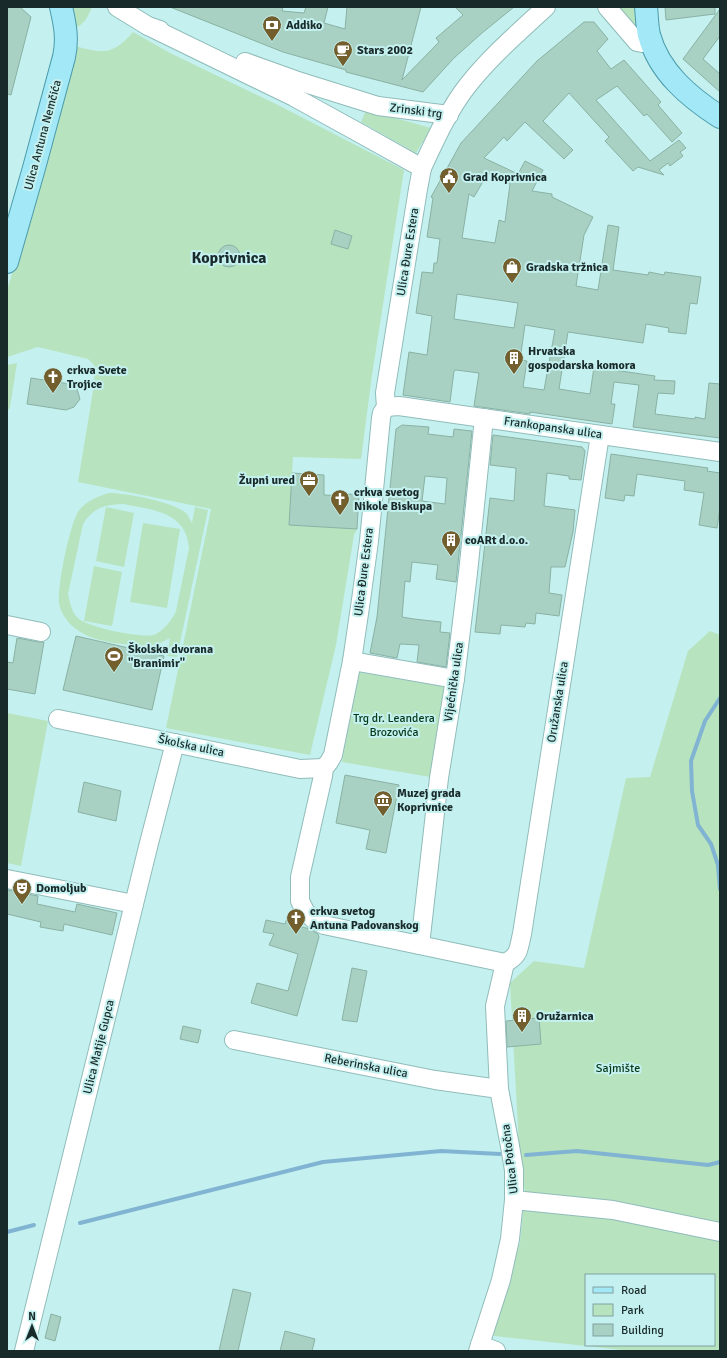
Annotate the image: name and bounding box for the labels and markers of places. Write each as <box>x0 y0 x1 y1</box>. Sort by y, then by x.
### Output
bank icon: Addiko <box>261 14 283 42</box>
place label: Addiko <box>286 18 322 33</box>
cafe icon: Stars 2002 <box>332 39 354 67</box>
place label: Stars 2002 <box>357 43 413 58</box>
public building icon: Grad Koprivnica <box>438 166 460 194</box>
place label: Grad Koprivnica <box>463 170 547 185</box>
shop icon: Gradska tržnica <box>501 256 523 284</box>
place label: Gradska tržnica <box>526 260 608 275</box>
place label: Hrvatska gospodarska komora <box>528 344 636 373</box>
building icon: Hrvatska gospodarska komora <box>503 347 525 375</box>
place label: crkva Svete Trojice <box>67 363 127 392</box>
church icon: crkva Svete Trojice <box>42 366 64 394</box>
office icon: Župni ured <box>298 469 320 497</box>
place label: Župni ured <box>239 473 296 488</box>
place label: crkva svetog Nikole Biskupa <box>354 485 432 514</box>
church icon: crkva svetog Nikole Biskupa <box>329 488 351 516</box>
building icon: coARt d.o.o. <box>440 529 462 557</box>
place label: coARt d.o.o. <box>465 533 528 548</box>
place label: Školska dvorana "Branimir" <box>128 641 213 671</box>
sports icon: Školska dvorana "Branimir" <box>103 645 125 673</box>
place label: Muzej grada Koprivnice <box>397 786 461 815</box>
museum icon: Muzej grada Koprivnice <box>372 789 394 817</box>
theatre icon: Domoljub <box>11 877 33 905</box>
place label: Domoljub <box>36 881 87 896</box>
place label: crkva svetog Antuna Padovanskog <box>310 904 419 933</box>
church icon: crkva svetog Antuna Padovanskog <box>285 907 307 935</box>
building icon: Oružarnica <box>511 1005 533 1033</box>
place label: Oružarnica <box>536 1009 594 1024</box>

